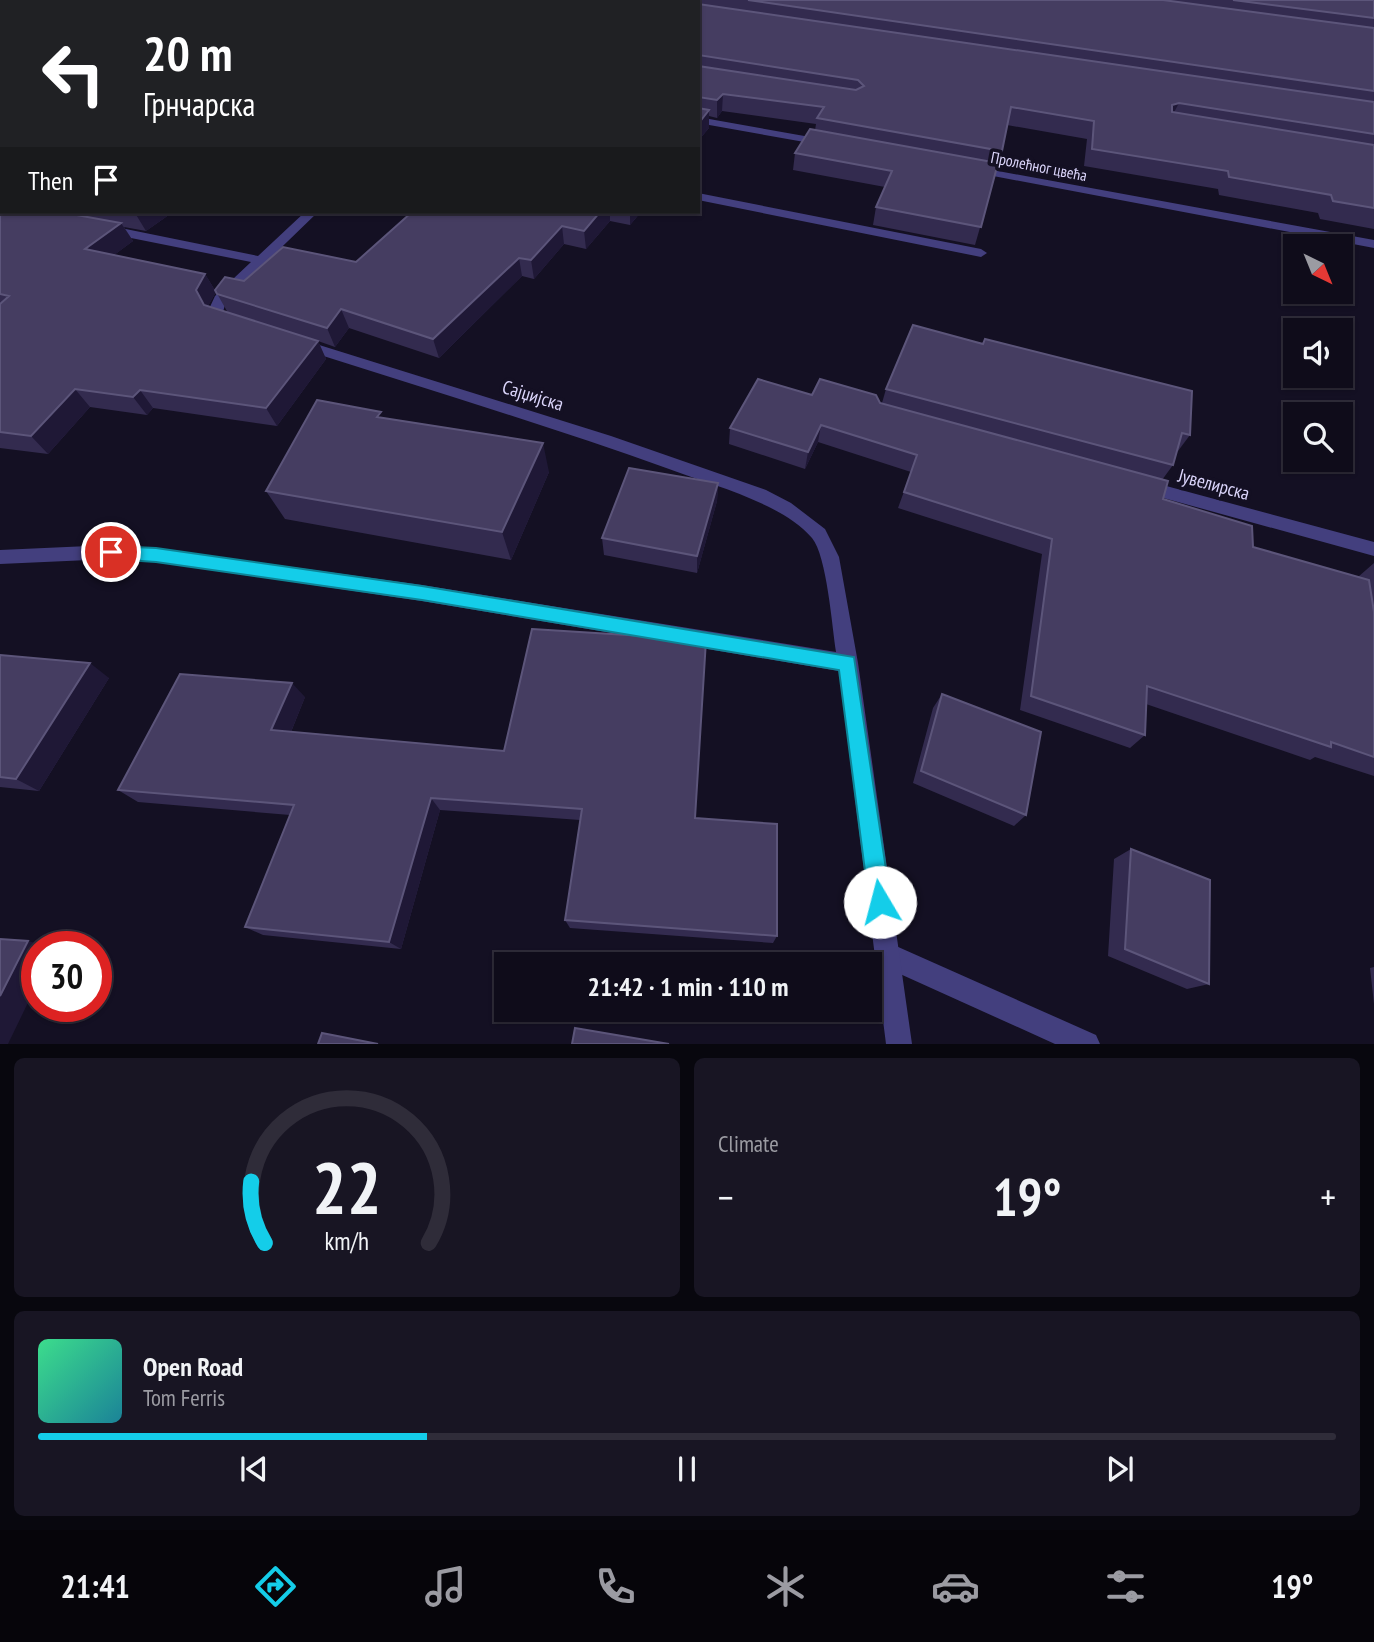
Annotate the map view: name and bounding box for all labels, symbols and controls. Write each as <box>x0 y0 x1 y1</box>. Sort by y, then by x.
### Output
text: 20 m <box>143 21 232 85</box>
icon: left <box>28 28 119 119</box>
text: Грнчарска <box>143 83 255 125</box>
street label: Пролећног цвећа <box>989 147 1089 185</box>
icon: arrive <box>87 161 125 199</box>
text: Then <box>28 164 73 197</box>
north arrow <box>1283 234 1353 304</box>
map controls <box>1283 234 1353 472</box>
button: sound <box>1283 318 1353 388</box>
street label: Сајџијска <box>500 374 566 416</box>
button: search <box>1283 402 1353 472</box>
street label: Јувелирска <box>1175 463 1252 505</box>
pin <box>81 522 141 582</box>
icon: arrive <box>92 533 130 571</box>
position arrow <box>843 865 917 939</box>
speed limit sign: 30 <box>21 931 112 1022</box>
text: 21:42 · 1 min · 110 m <box>588 970 788 1003</box>
text: Climate <box>718 1129 779 1158</box>
text: 22 <box>312 1140 382 1234</box>
text: 19° <box>993 1163 1061 1230</box>
text: − <box>718 1172 734 1221</box>
text: + <box>1320 1172 1336 1221</box>
text: km/h <box>325 1225 369 1257</box>
text: Open Road <box>143 1350 243 1383</box>
text: Tom Ferris <box>143 1383 225 1412</box>
icon: previous <box>235 1450 273 1488</box>
icon: pause <box>668 1450 706 1488</box>
icon: next <box>1101 1450 1139 1488</box>
icon: directions <box>251 1562 300 1611</box>
icon: music <box>421 1562 470 1611</box>
icon: phone <box>591 1562 640 1611</box>
icon: climate <box>761 1562 810 1611</box>
icon: car <box>931 1562 980 1611</box>
icon: filters <box>1101 1562 1150 1611</box>
text: 21:41 <box>61 1565 130 1607</box>
text: 19° <box>1271 1565 1313 1607</box>

